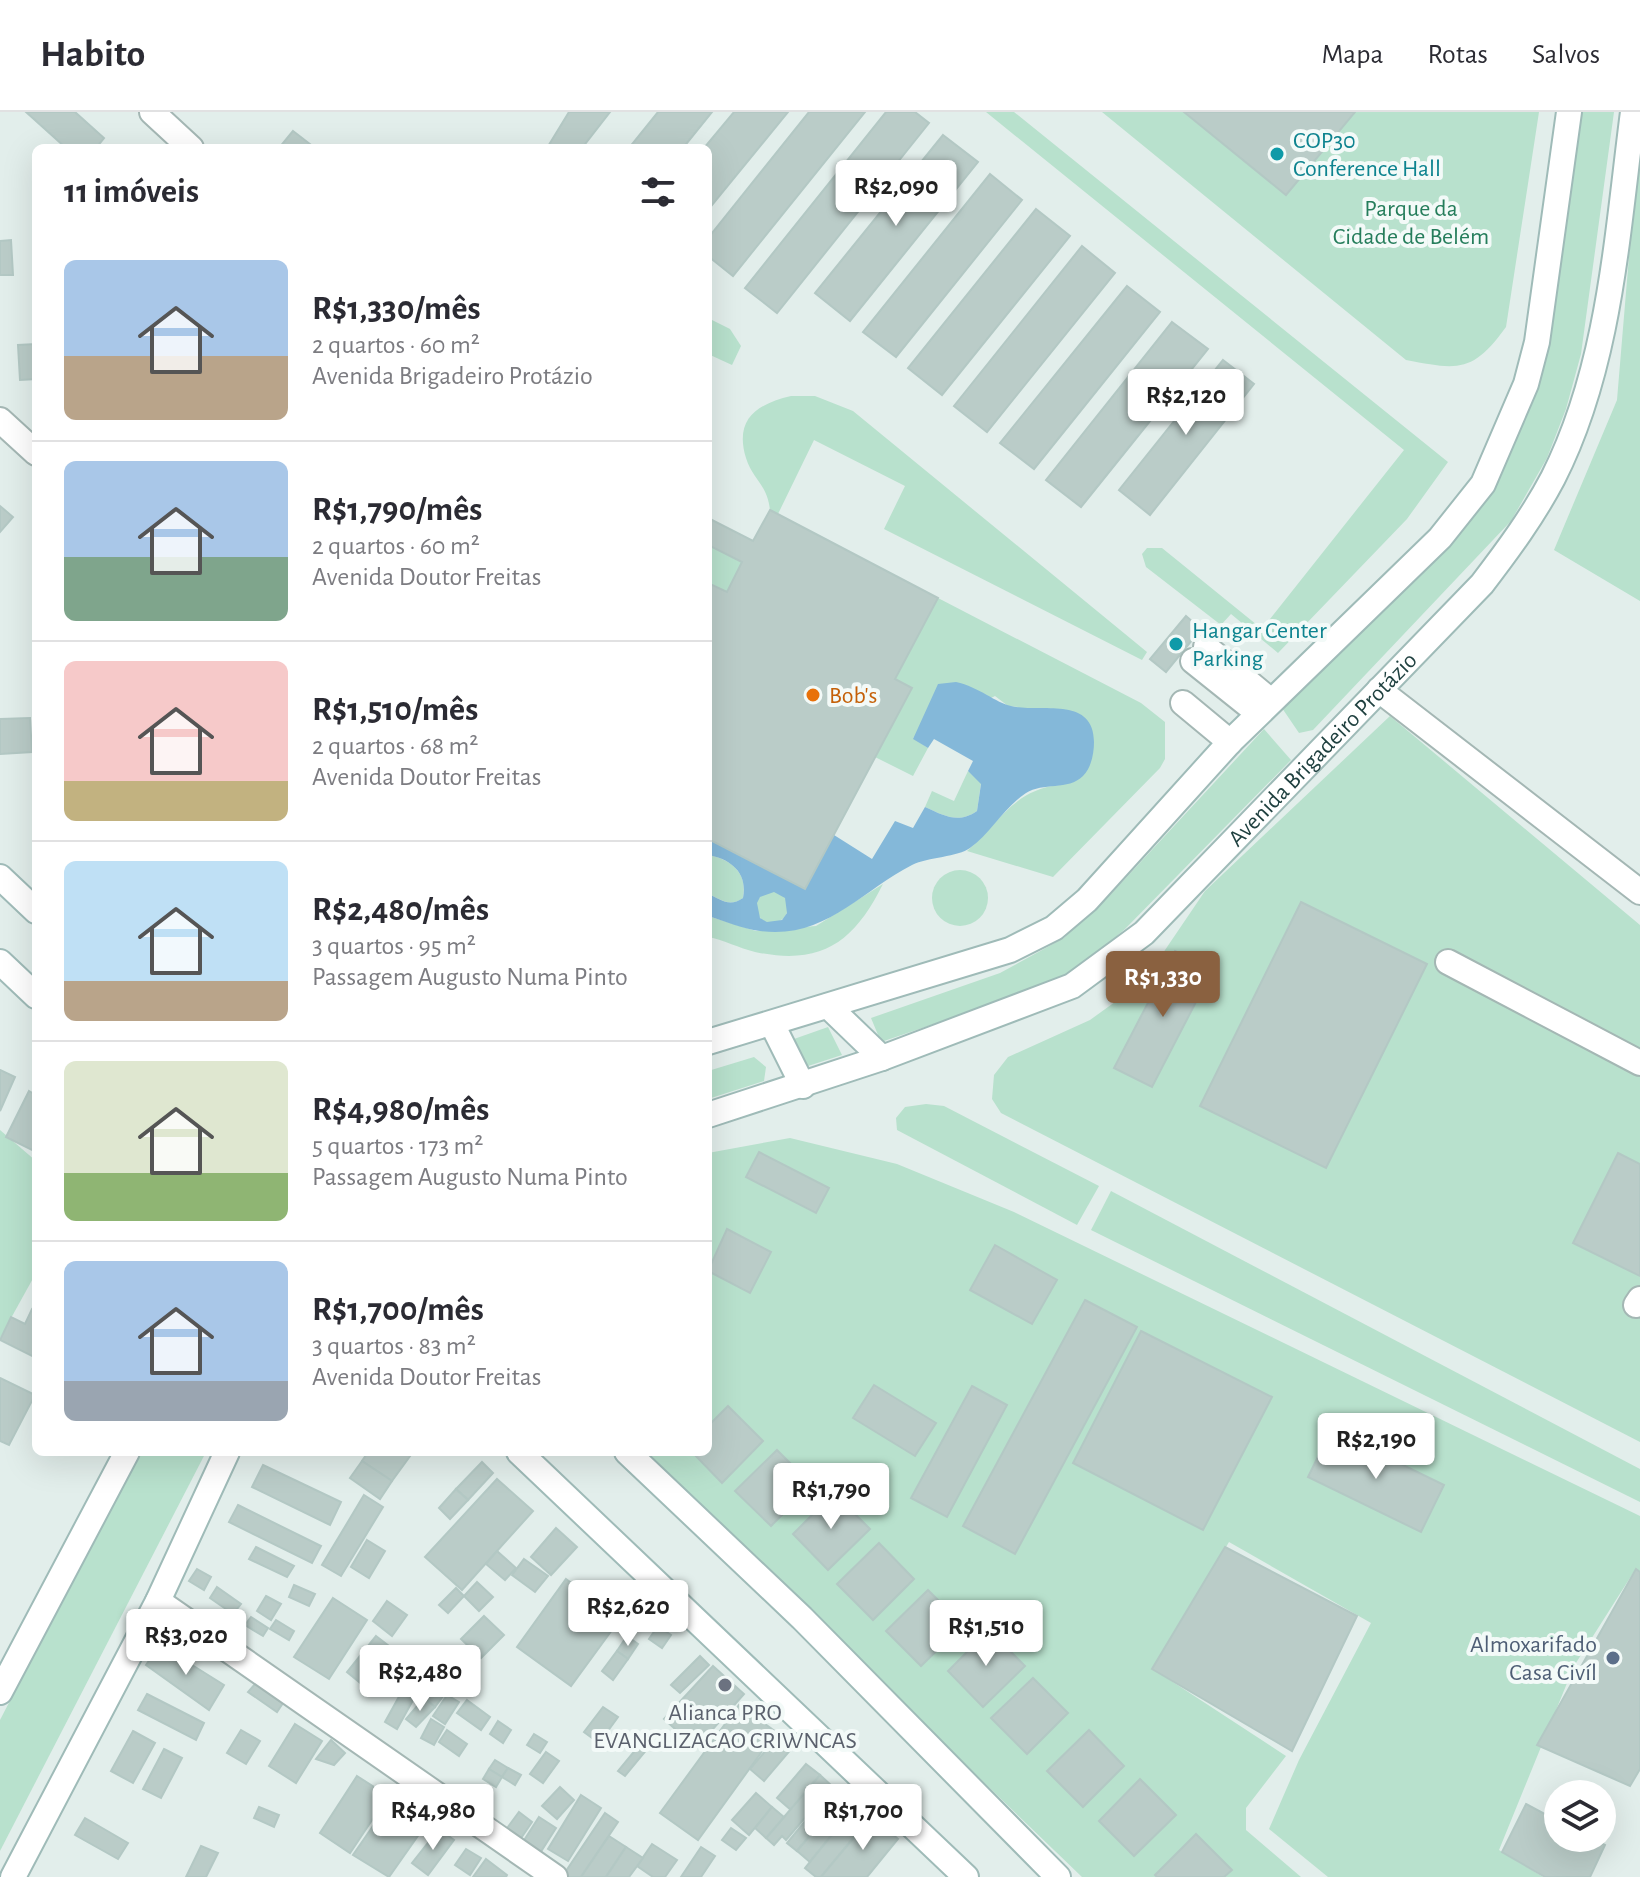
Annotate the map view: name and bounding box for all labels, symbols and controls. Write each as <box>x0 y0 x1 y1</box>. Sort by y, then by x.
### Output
text: Habito <box>40 36 145 74</box>
text: Mapa <box>1322 41 1383 69</box>
text: Rotas <box>1427 41 1488 69</box>
text: Salvos <box>1532 41 1600 69</box>
place label: COP30 Conference Hall <box>1293 129 1441 181</box>
marker: COP30 Conference Hall <box>1268 145 1286 163</box>
pin: R$2,090 <box>822 160 970 228</box>
icon: filters <box>636 170 680 214</box>
text: R$2,090 <box>854 173 938 199</box>
text: 11 imóveis <box>64 175 199 209</box>
park label: Parque da Cidade de Belém <box>1333 197 1489 249</box>
icon: home <box>128 292 224 388</box>
text: R$1,330/mês <box>312 292 481 326</box>
text: 2 quartos · 60 m² <box>312 332 480 358</box>
text: Avenida Brigadeiro Protázio <box>312 363 593 389</box>
pin: R$2,120 <box>1112 369 1260 437</box>
text: R$2,120 <box>1146 382 1226 408</box>
icon: home <box>128 493 224 589</box>
text: R$1,790/mês <box>312 493 482 527</box>
text: 2 quartos · 60 m² <box>312 533 480 559</box>
text: Avenida Doutor Freitas <box>312 564 541 590</box>
place label: Hangar Center Parking <box>1192 619 1327 671</box>
marker: Hangar Center Parking <box>1167 635 1185 653</box>
street label: Avenida Brigadeiro Protázio <box>1224 648 1422 851</box>
place label: Bob's <box>829 684 877 708</box>
marker: Bob's <box>804 686 822 704</box>
icon: home <box>128 693 224 789</box>
text: R$1,510/mês <box>312 693 478 727</box>
text: 2 quartos · 68 m² <box>312 733 478 759</box>
text: Avenida Doutor Freitas <box>312 764 541 790</box>
icon: home <box>128 893 224 989</box>
text: R$2,480/mês <box>312 893 489 927</box>
text: 3 quartos · 95 m² <box>312 933 476 959</box>
pin: R$1,330 <box>1089 951 1237 1019</box>
text: Passagem Augusto Numa Pinto <box>312 964 628 990</box>
text: R$1,330 <box>1124 964 1202 990</box>
icon: home <box>128 1093 224 1189</box>
text: R$4,980/mês <box>312 1093 489 1127</box>
text: 5 quartos · 173 m² <box>312 1133 483 1159</box>
text: Passagem Augusto Numa Pinto <box>312 1164 628 1190</box>
icon: home <box>128 1293 224 1389</box>
text: R$1,700/mês <box>312 1293 484 1327</box>
text: 3 quartos · 83 m² <box>312 1333 476 1359</box>
text: Avenida Doutor Freitas <box>312 1364 541 1390</box>
pin: R$2,190 <box>1302 1413 1450 1481</box>
text: R$2,190 <box>1336 1426 1416 1452</box>
pin: R$1,790 <box>757 1463 905 1531</box>
text: R$1,790 <box>791 1476 871 1502</box>
pin: R$2,620 <box>554 1580 702 1648</box>
text: R$2,620 <box>586 1593 670 1619</box>
pin: R$1,510 <box>912 1600 1060 1668</box>
pin: R$3,020 <box>112 1609 260 1677</box>
text: R$1,510 <box>948 1613 1024 1639</box>
text: R$3,020 <box>144 1622 228 1648</box>
place label: Almoxarifado Casa Civíl <box>1470 1633 1597 1685</box>
pin: R$2,480 <box>346 1645 494 1713</box>
marker: Almoxarifado Casa Civíl <box>1604 1649 1622 1667</box>
text: R$2,480 <box>378 1658 462 1684</box>
marker: Alianca PRO EVANGLIZACAO CRIWNCAS <box>716 1676 734 1694</box>
place label: Alianca PRO EVANGLIZACAO CRIWNCAS <box>593 1701 857 1753</box>
map controls <box>1544 1780 1616 1852</box>
button: layers <box>1544 1780 1616 1852</box>
pin: R$4,980 <box>359 1784 507 1852</box>
pin: R$1,700 <box>789 1784 937 1852</box>
text: R$4,980 <box>391 1797 476 1823</box>
text: R$1,700 <box>823 1797 903 1823</box>

